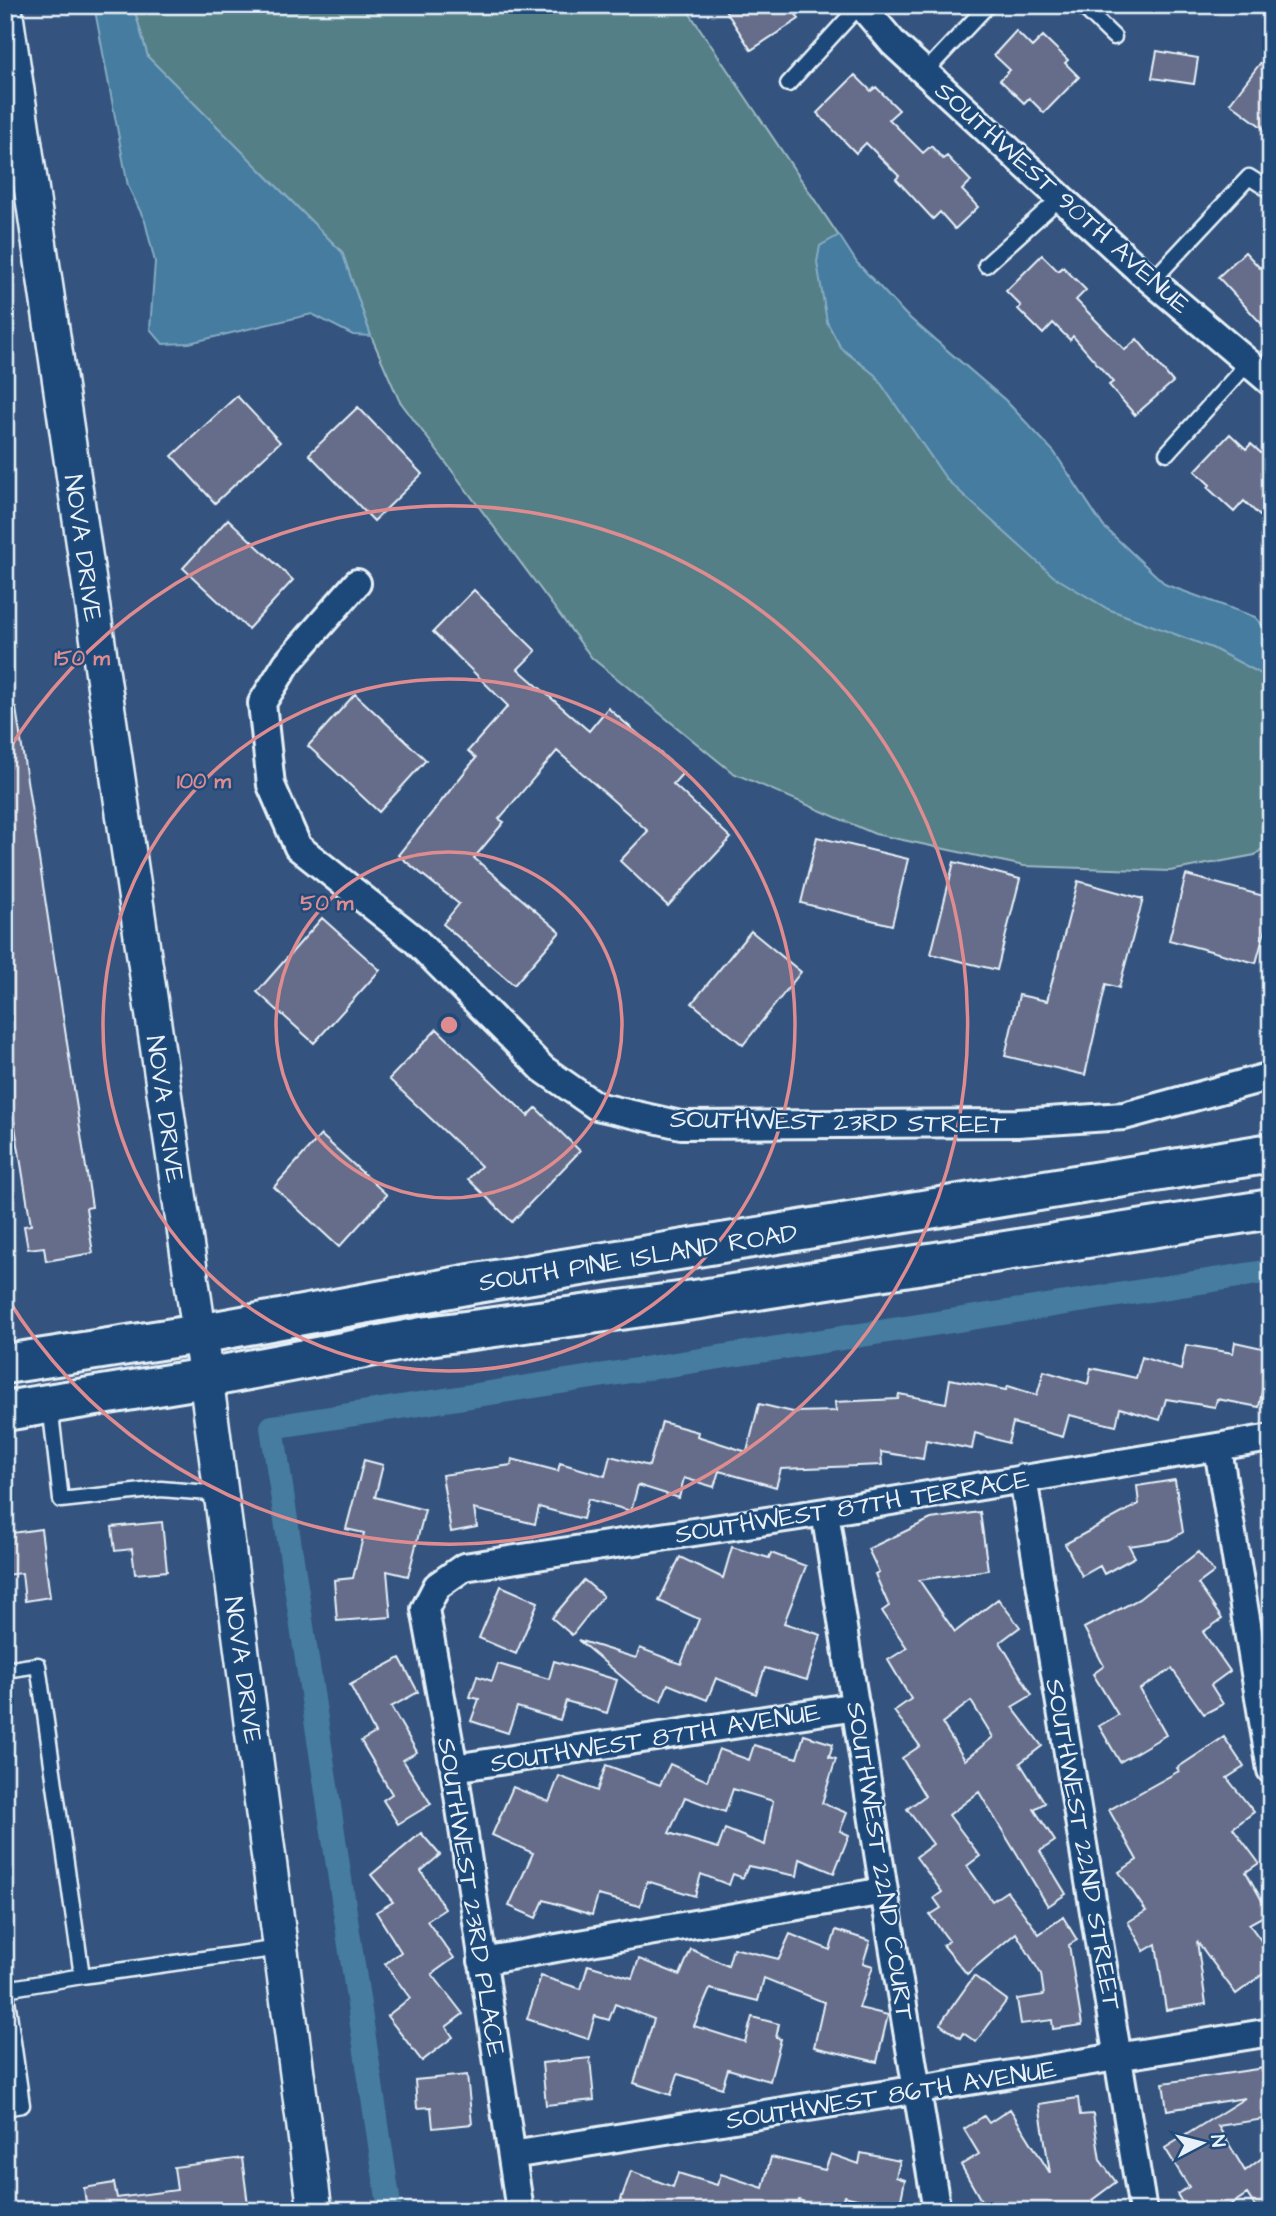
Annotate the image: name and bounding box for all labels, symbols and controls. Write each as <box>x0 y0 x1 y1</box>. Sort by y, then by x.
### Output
street label: SOUTHWEST 90TH AVENUE <box>927 73 1198 322</box>
street label: NOVA DRIVE <box>55 472 111 624</box>
text: 150 m <box>54 644 110 673</box>
text: 100 m <box>177 767 232 796</box>
text: 50 m <box>301 889 354 918</box>
centre of rings <box>437 1013 461 1037</box>
street label: NOVA DRIVE <box>137 1033 193 1185</box>
street label: SOUTHWEST 23RD STREET <box>670 1101 1007 1143</box>
street label: SOUTH PINE ISLAND ROAD <box>476 1215 800 1301</box>
street label: SOUTHWEST 87TH TERRACE <box>672 1461 1032 1553</box>
street label: NOVA DRIVE <box>215 1594 271 1746</box>
street label: SOUTHWEST 22ND STREET <box>1036 1676 1130 2013</box>
street label: SOUTHWEST 87TH AVENUE <box>488 1694 823 1782</box>
street label: SOUTHWEST 22ND COURT <box>837 1699 923 2024</box>
street label: SOUTHWEST 23RD PLACE <box>428 1735 514 2059</box>
street label: SOUTHWEST 86TH AVENUE <box>723 2051 1059 2139</box>
north arrow <box>1168 2108 1238 2178</box>
text: N <box>1203 2134 1232 2149</box>

